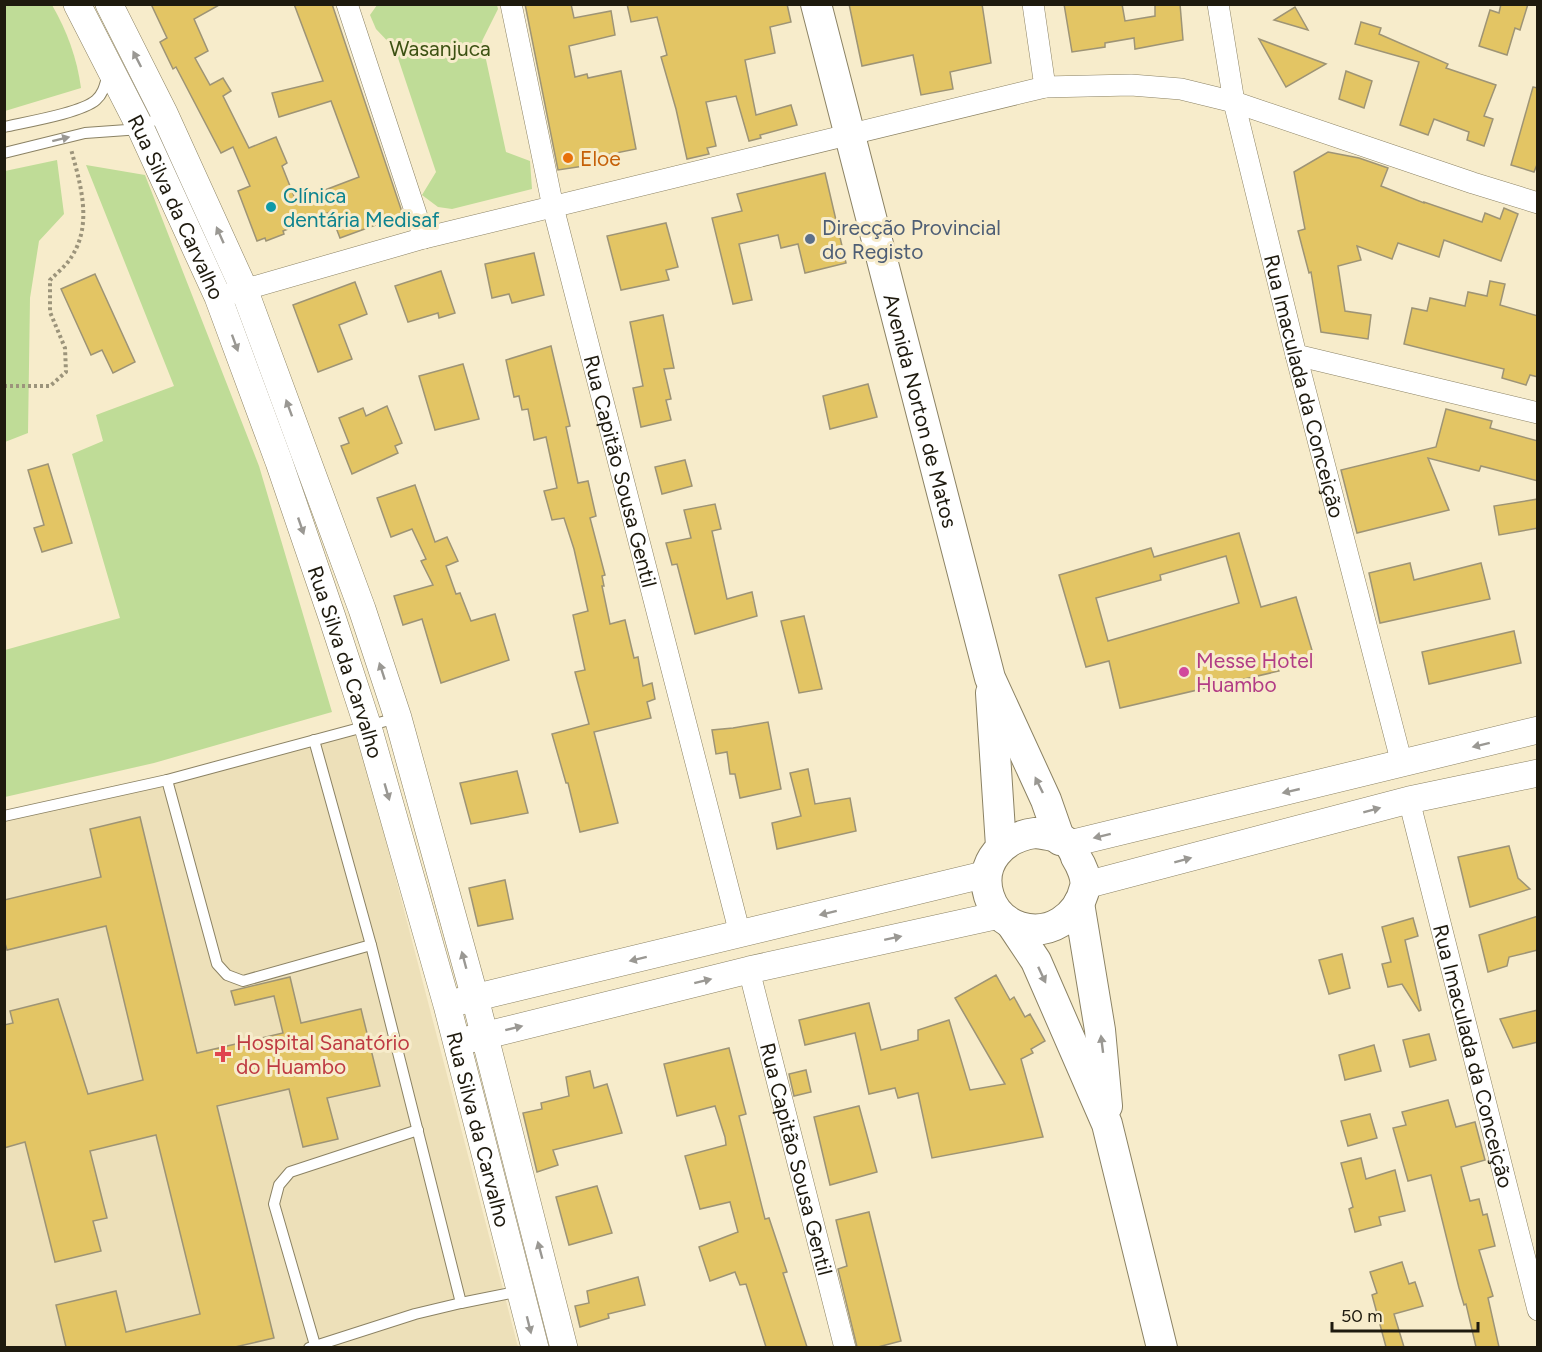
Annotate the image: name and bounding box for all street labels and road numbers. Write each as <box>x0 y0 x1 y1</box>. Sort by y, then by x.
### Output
street label: Rua Silva da Carvalho <box>123 110 230 303</box>
street label: Rua Imaculada da Conceição <box>1259 252 1350 520</box>
street label: Avenida Norton de Matos <box>879 291 963 530</box>
street label: Rua Capitão Sousa Gentil <box>579 352 663 590</box>
street label: Rua Silva da Carvalho <box>303 562 389 761</box>
street label: Rua Imaculada da Conceição <box>1428 922 1519 1190</box>
street label: Rua Silva da Carvalho <box>442 1029 516 1230</box>
street label: Rua Capitão Sousa Gentil <box>755 1040 839 1278</box>

